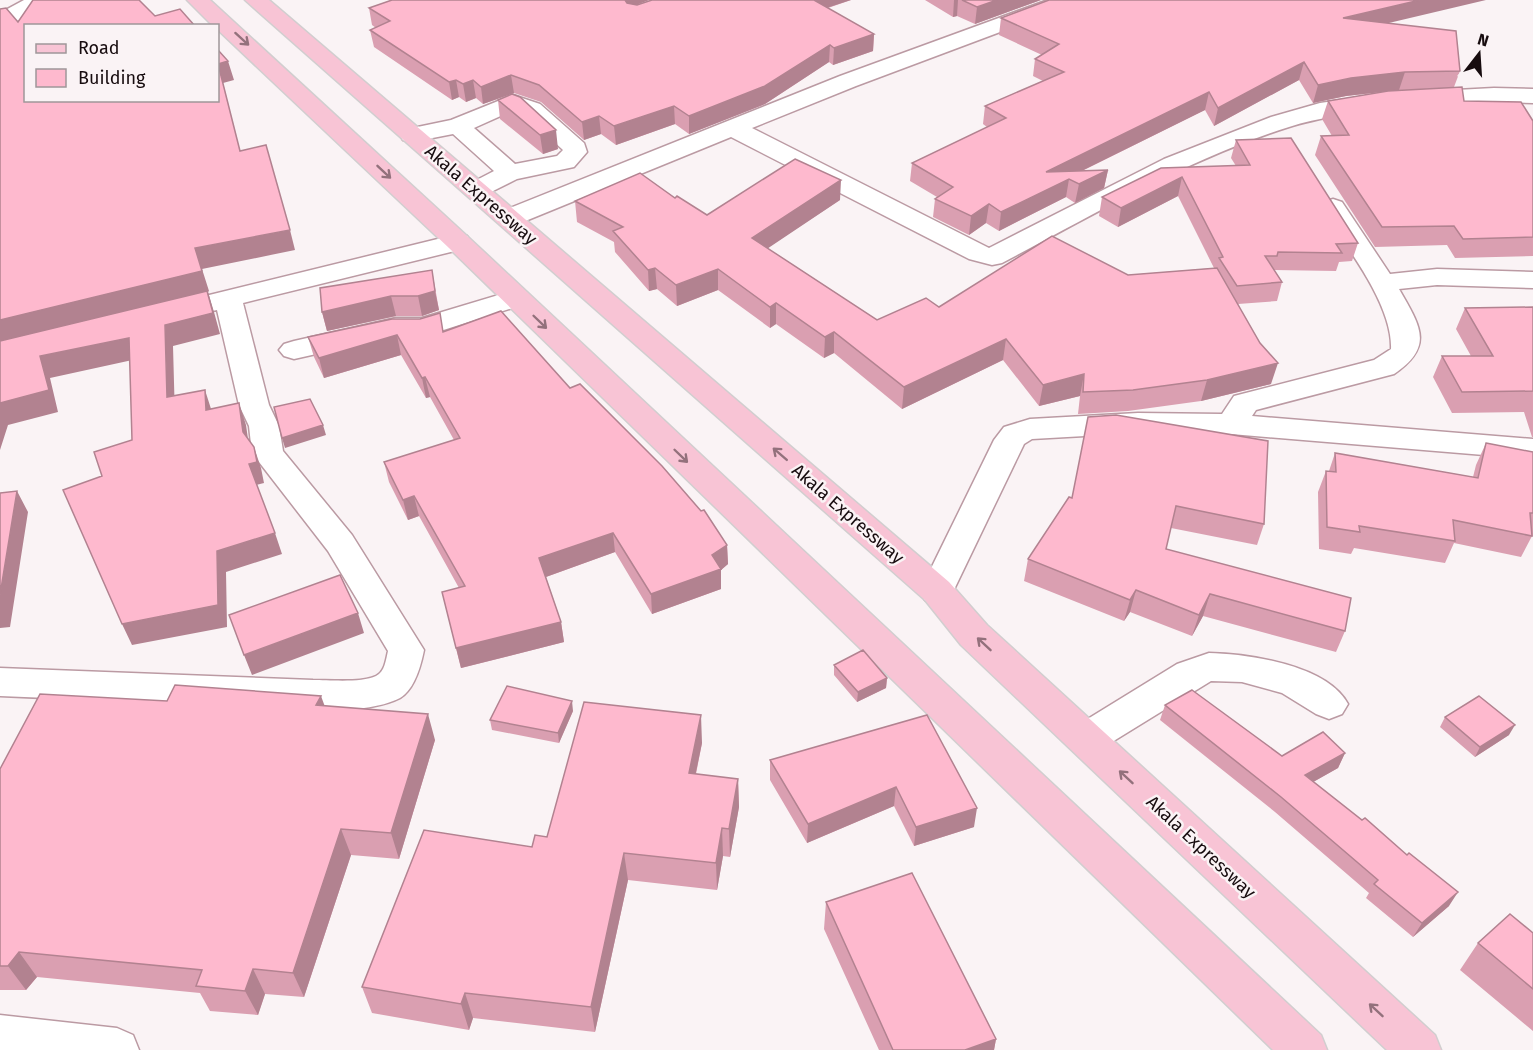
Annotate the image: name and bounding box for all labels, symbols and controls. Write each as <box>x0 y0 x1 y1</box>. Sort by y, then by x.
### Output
legend <box>24 24 219 102</box>
north arrow <box>1449 24 1509 84</box>
text: N <box>1475 29 1491 51</box>
one-way arrow <box>234 32 249 46</box>
text: Road <box>78 37 120 59</box>
text: Building <box>78 67 146 89</box>
street label: Akala Expressway <box>420 140 542 250</box>
one-way arrow <box>377 165 392 179</box>
one-way arrow <box>532 315 547 329</box>
one-way arrow <box>773 447 788 461</box>
one-way arrow <box>674 449 689 464</box>
street label: Akala Expressway <box>787 459 909 569</box>
one-way arrow <box>976 637 991 651</box>
one-way arrow <box>1119 770 1134 784</box>
street label: Akala Expressway <box>1142 791 1260 903</box>
one-way arrow <box>1369 1003 1384 1017</box>

